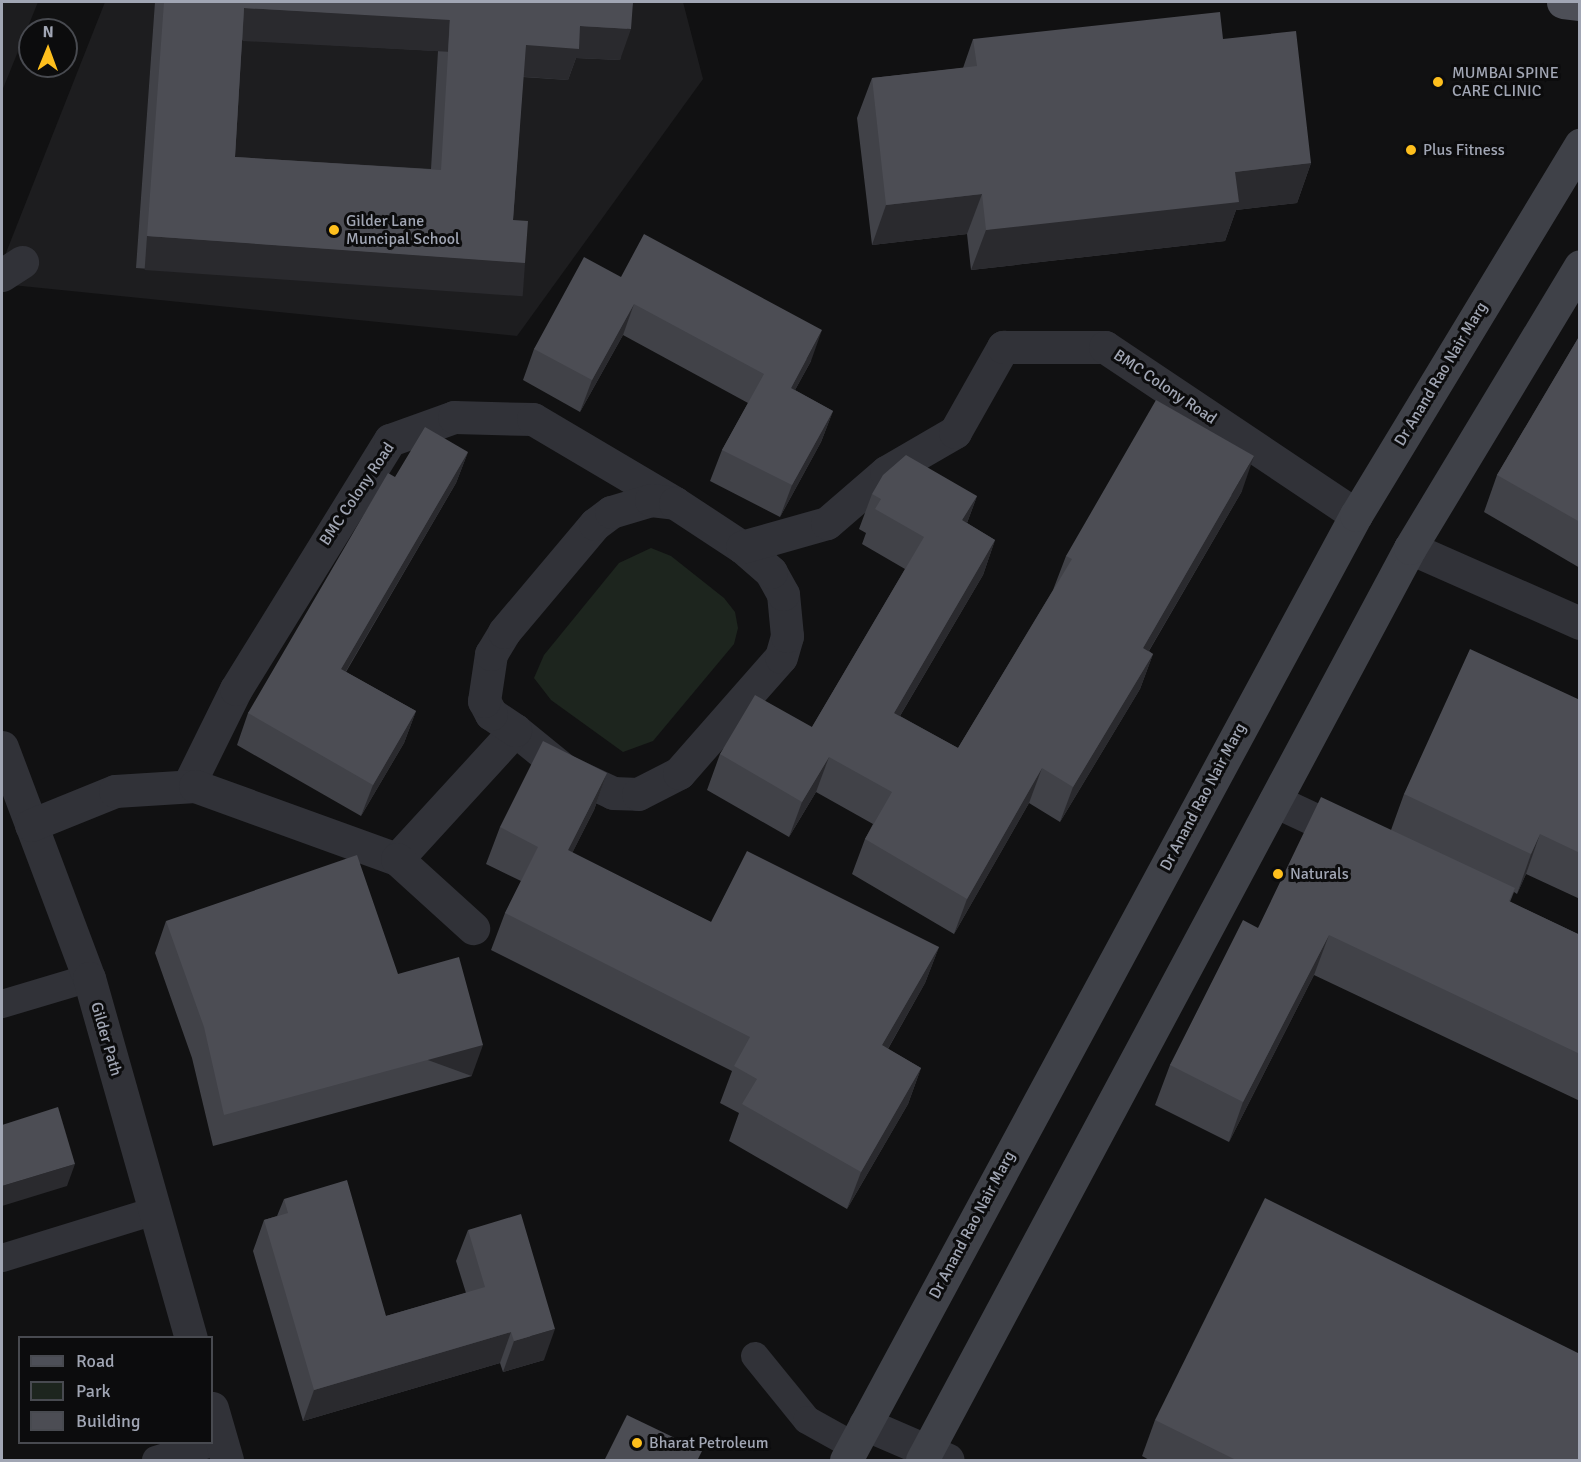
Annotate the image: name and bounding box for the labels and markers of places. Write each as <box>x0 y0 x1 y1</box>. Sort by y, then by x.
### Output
place label: MUMBAI SPINE CARE CLINIC <box>1452 63 1559 101</box>
marker: MUMBAI SPINE CARE CLINIC <box>1429 73 1447 91</box>
place label: Plus Fitness <box>1423 140 1505 160</box>
marker: Plus Fitness <box>1404 143 1418 157</box>
place label: Gilder Lane Muncipal School <box>346 211 460 249</box>
marker: Gilder Lane Muncipal School <box>327 223 341 237</box>
place label: Naturals <box>1290 864 1349 884</box>
marker: Naturals <box>1271 867 1285 881</box>
place label: Bharat Petroleum <box>649 1433 769 1453</box>
marker: Bharat Petroleum <box>630 1436 644 1450</box>

